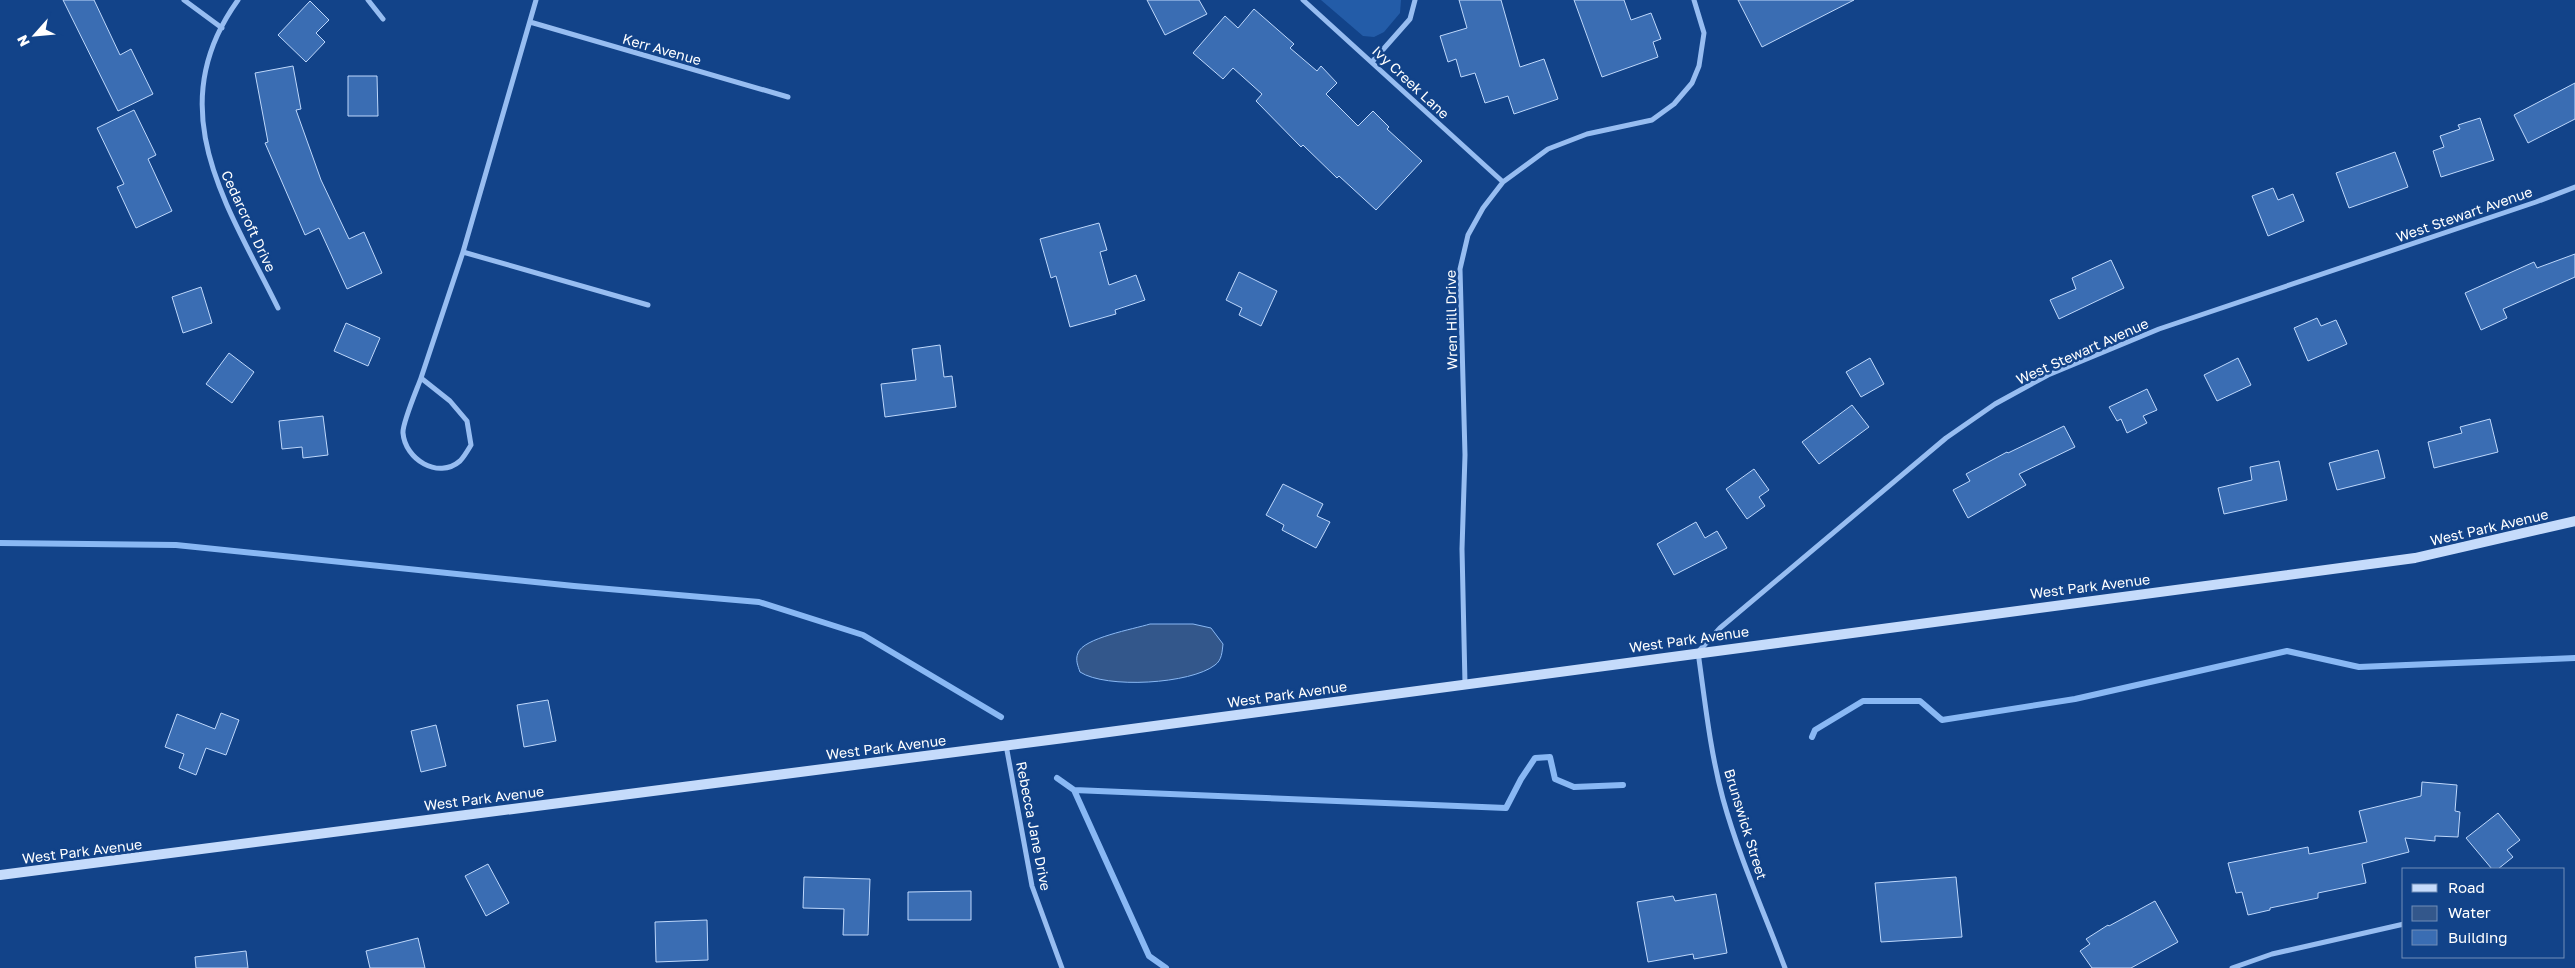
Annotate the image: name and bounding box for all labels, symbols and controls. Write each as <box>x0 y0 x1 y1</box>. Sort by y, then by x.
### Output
north arrow <box>10 10 60 60</box>
street label: Kerr Avenue <box>621 30 703 68</box>
text: N <box>13 33 33 50</box>
street label: Ivy Creek Lane <box>1369 42 1453 122</box>
street label: Cedarcroft Drive <box>218 168 280 274</box>
street label: West Stewart Avenue <box>2394 183 2534 245</box>
street label: Wren Hill Drive <box>1442 270 1460 370</box>
street label: West Stewart Avenue <box>2013 314 2151 388</box>
street label: West Park Avenue <box>2428 505 2550 549</box>
street label: West Park Avenue <box>2029 570 2151 602</box>
street label: West Park Avenue <box>1628 622 1750 656</box>
street label: West Park Avenue <box>1226 677 1348 711</box>
street label: West Park Avenue <box>825 731 947 763</box>
street label: Rebecca Jane Drive <box>1013 760 1055 892</box>
street label: Brunswick Street <box>1721 767 1771 881</box>
street label: West Park Avenue <box>423 782 545 814</box>
street label: West Park Avenue <box>21 835 143 867</box>
legend <box>2402 868 2565 958</box>
text: Road <box>2448 878 2485 896</box>
text: Water <box>2448 903 2491 921</box>
text: Building <box>2448 928 2508 946</box>

